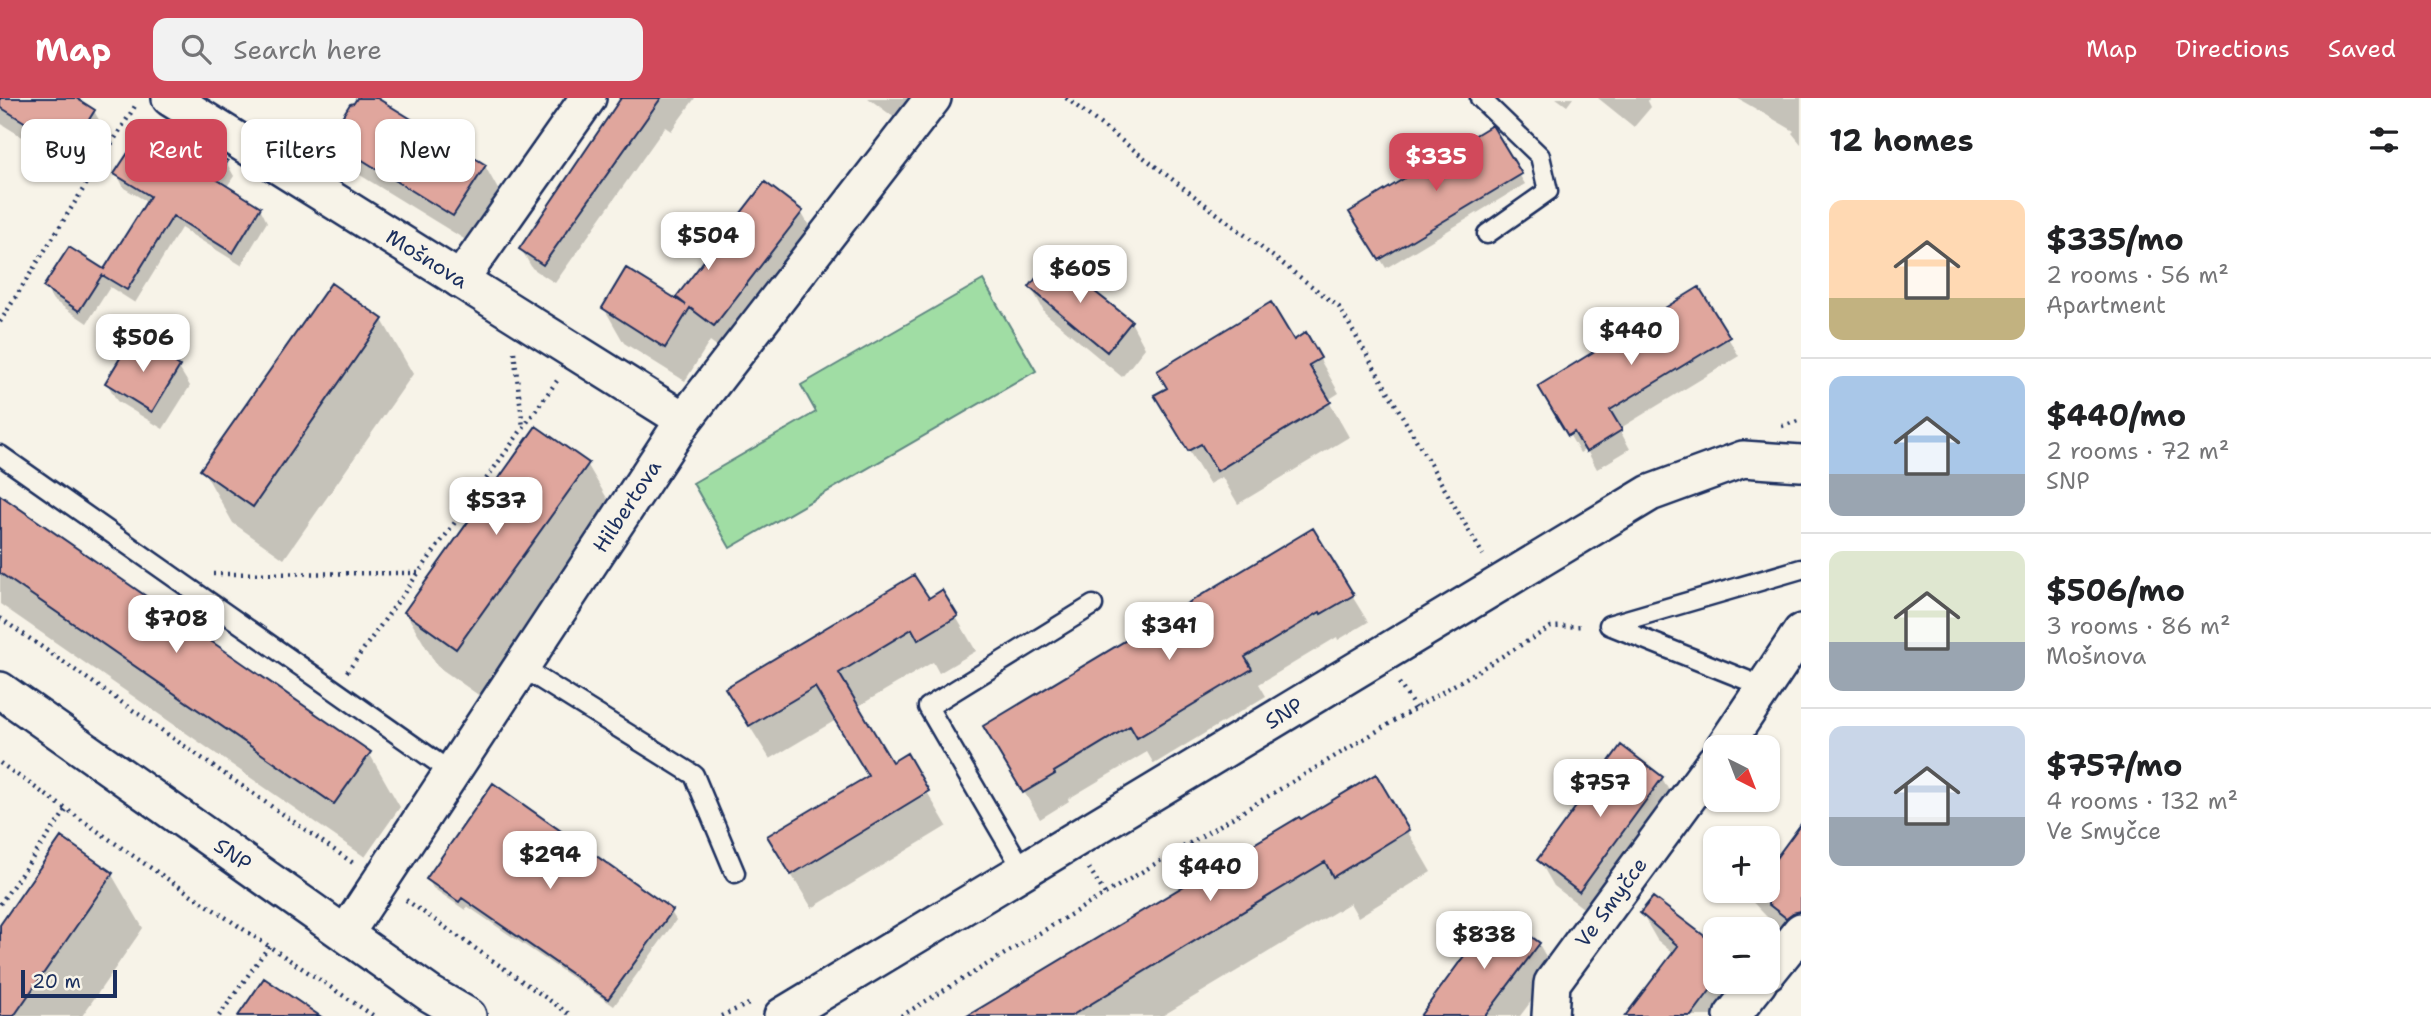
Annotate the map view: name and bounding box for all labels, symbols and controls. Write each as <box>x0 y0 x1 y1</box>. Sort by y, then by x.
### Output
search box <box>153 18 643 81</box>
text: Map <box>35 27 111 72</box>
icon: search <box>177 30 215 68</box>
text: Search here <box>233 32 382 67</box>
text: Map <box>2086 33 2137 65</box>
text: Directions <box>2175 33 2290 65</box>
text: Saved <box>2328 33 2396 65</box>
chip: Buy <box>21 119 111 182</box>
chip: Rent <box>125 119 227 182</box>
chip: Filters <box>241 119 361 182</box>
chip: New <box>375 119 475 182</box>
text: 12 homes <box>1829 120 1973 161</box>
icon: filters <box>2365 121 2403 159</box>
pin: $335 <box>1395 134 1477 193</box>
text: $335 <box>1405 141 1467 171</box>
pin: $504 <box>667 212 749 272</box>
text: $335/mo <box>2046 219 2184 260</box>
text: $504 <box>677 220 739 250</box>
street label: Mošnova <box>380 223 473 295</box>
icon: home <box>1885 228 1969 312</box>
pin: $605 <box>1039 246 1121 305</box>
text: $605 <box>1049 253 1111 283</box>
text: 2 rooms · 56 m² <box>2046 260 2229 290</box>
text: Apartment <box>2046 290 2166 320</box>
pin: $440 <box>1590 308 1672 367</box>
pin: $506 <box>102 314 184 374</box>
text: $440 <box>1599 315 1663 345</box>
text: $506 <box>112 322 174 352</box>
text: $440/mo <box>2046 395 2186 436</box>
icon: home <box>1885 404 1969 488</box>
text: 2 rooms · 72 m² <box>2046 436 2229 466</box>
street label: Hilbertova <box>586 455 668 558</box>
text: SNP <box>2046 466 2090 496</box>
pin: $537 <box>455 478 537 537</box>
text: $537 <box>465 485 527 515</box>
text: $506/mo <box>2046 570 2185 611</box>
icon: home <box>1885 579 1969 663</box>
pin: $708 <box>135 596 217 655</box>
pin: $341 <box>1128 602 1210 662</box>
text: $708 <box>144 603 208 633</box>
text: $341 <box>1141 610 1197 640</box>
text: 3 rooms · 86 m² <box>2046 611 2231 641</box>
text: Mošnova <box>2046 641 2146 671</box>
street label: SNP <box>1260 691 1308 736</box>
north arrow <box>1703 735 1780 812</box>
map controls <box>1703 735 1780 994</box>
text: $757/mo <box>2046 745 2183 786</box>
icon: home <box>1885 754 1969 838</box>
pin: $757 <box>1559 760 1641 819</box>
text: $757 <box>1569 767 1631 797</box>
text: 4 rooms · 132 m² <box>2046 786 2238 816</box>
text: Ve Smyčce <box>2046 816 2161 846</box>
button: + <box>1703 826 1780 903</box>
street label: SNP <box>208 832 257 877</box>
pin: $294 <box>509 832 591 891</box>
text: $294 <box>519 839 581 869</box>
pin: $440 <box>1169 844 1251 903</box>
text: $440 <box>1178 851 1242 881</box>
street label: Ve Smyčce <box>1569 852 1654 953</box>
pin: $838 <box>1443 912 1525 971</box>
button: − <box>1703 917 1780 994</box>
text: $838 <box>1452 919 1516 949</box>
scale bar <box>21 967 117 999</box>
text: 20 m <box>32 969 81 994</box>

